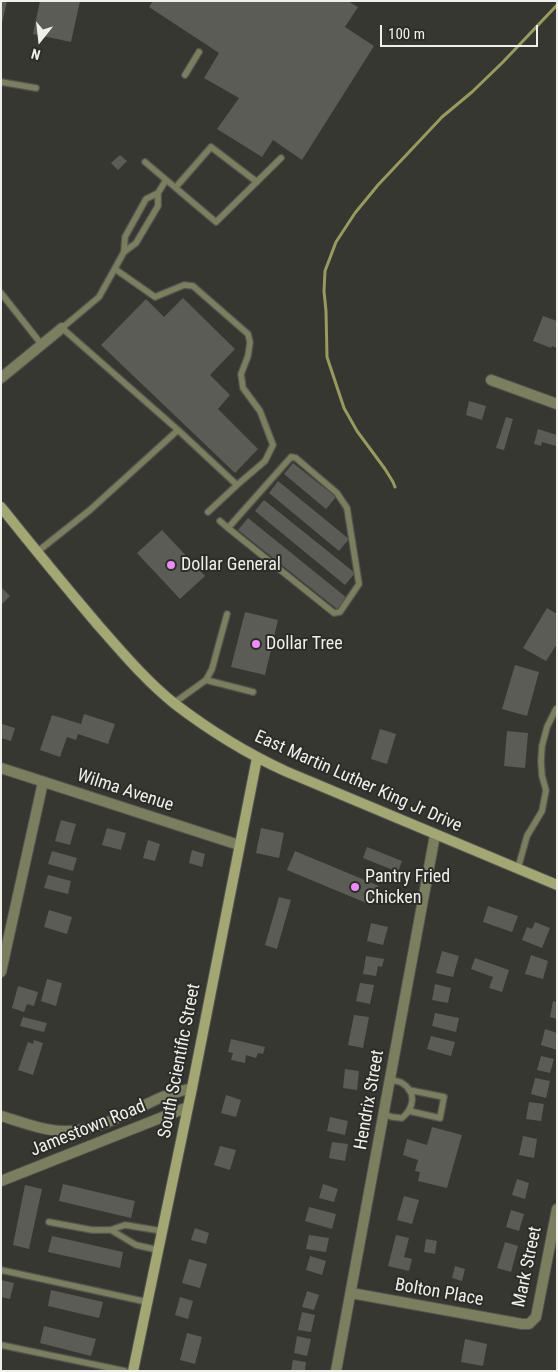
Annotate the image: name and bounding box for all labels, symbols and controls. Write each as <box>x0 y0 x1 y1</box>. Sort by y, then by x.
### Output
north arrow <box>15 15 65 65</box>
scale bar <box>383 15 540 47</box>
text: 100 m <box>388 25 425 43</box>
text: N <box>30 46 42 63</box>
place label: Dollar General <box>181 554 281 576</box>
marker: Dollar General <box>165 559 177 571</box>
place label: Dollar Tree <box>266 633 343 655</box>
marker: Dollar Tree <box>250 638 262 650</box>
street label: East Martin Luther King Jr Drive <box>251 726 465 838</box>
street label: Wilma Avenue <box>74 765 176 817</box>
place label: Pantry Fried Chicken <box>365 866 450 909</box>
marker: Pantry Fried Chicken <box>349 881 361 893</box>
street label: South Scientific Street <box>154 982 206 1140</box>
street label: Hendrix Street <box>351 1048 389 1152</box>
street label: Jamestown Road <box>27 1096 149 1162</box>
street label: Mark Street <box>509 1225 547 1309</box>
street label: Bolton Place <box>393 1275 485 1311</box>

